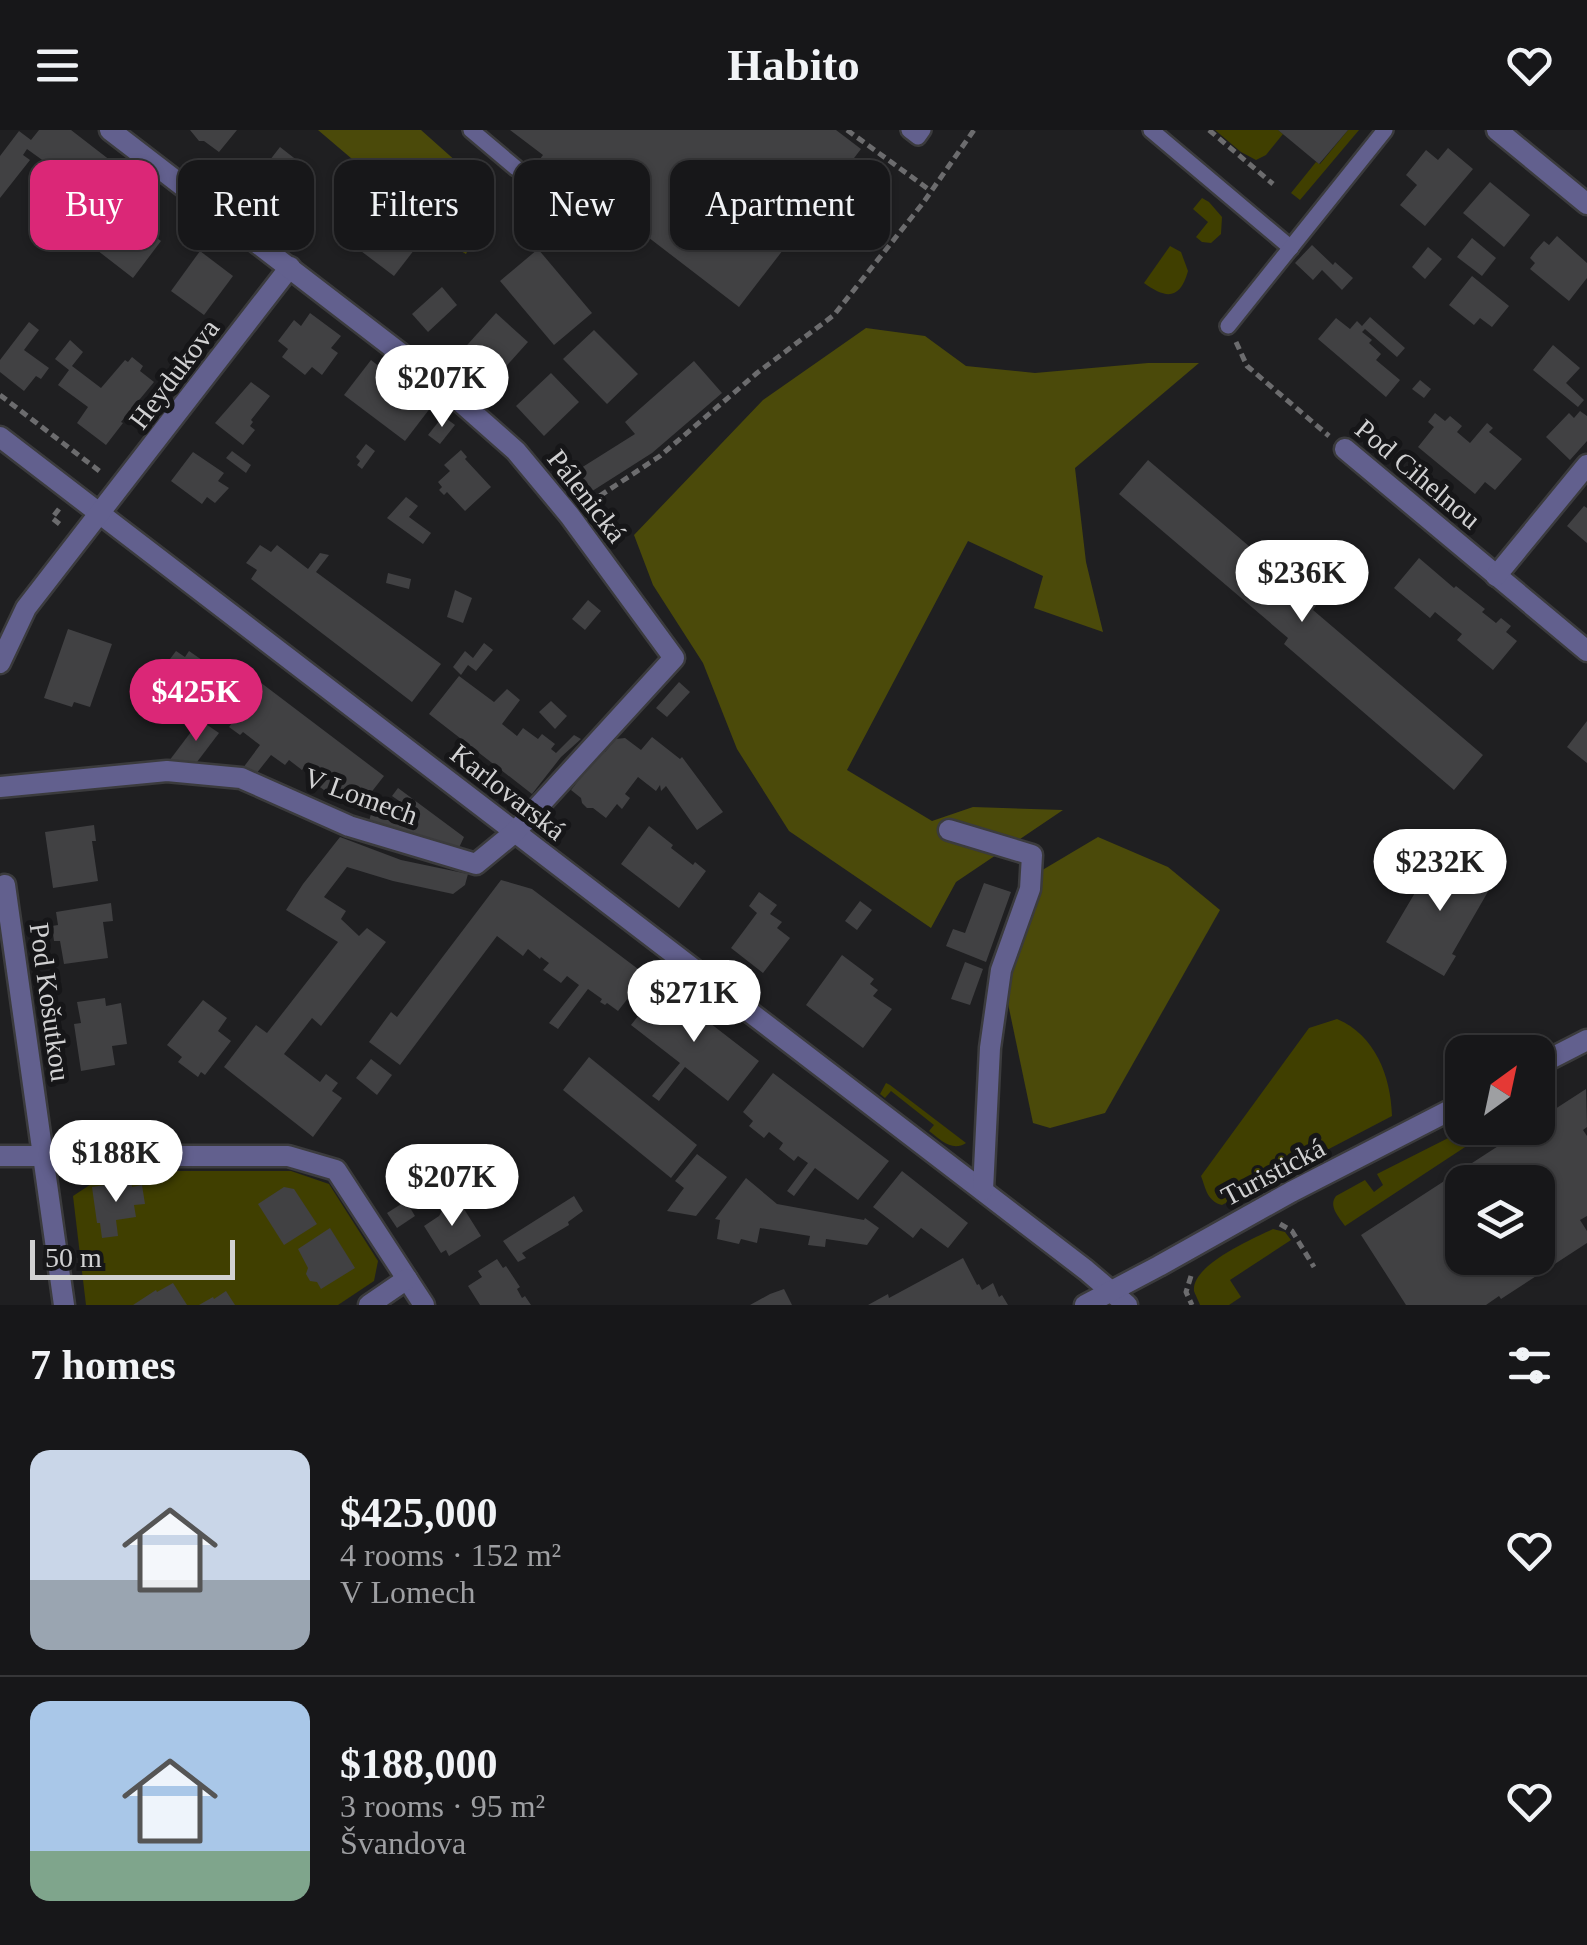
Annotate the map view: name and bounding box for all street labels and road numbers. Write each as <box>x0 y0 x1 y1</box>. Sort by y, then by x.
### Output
street label: Heydukova <box>123 313 226 435</box>
street label: Pod Cihelnou <box>1349 413 1487 535</box>
street label: Pálenická <box>541 444 633 549</box>
street label: Karlovarská <box>445 738 572 847</box>
street label: V Lomech <box>300 761 422 831</box>
street label: Pod Košutkou <box>24 921 76 1083</box>
street label: Turistická <box>1216 1132 1330 1212</box>

